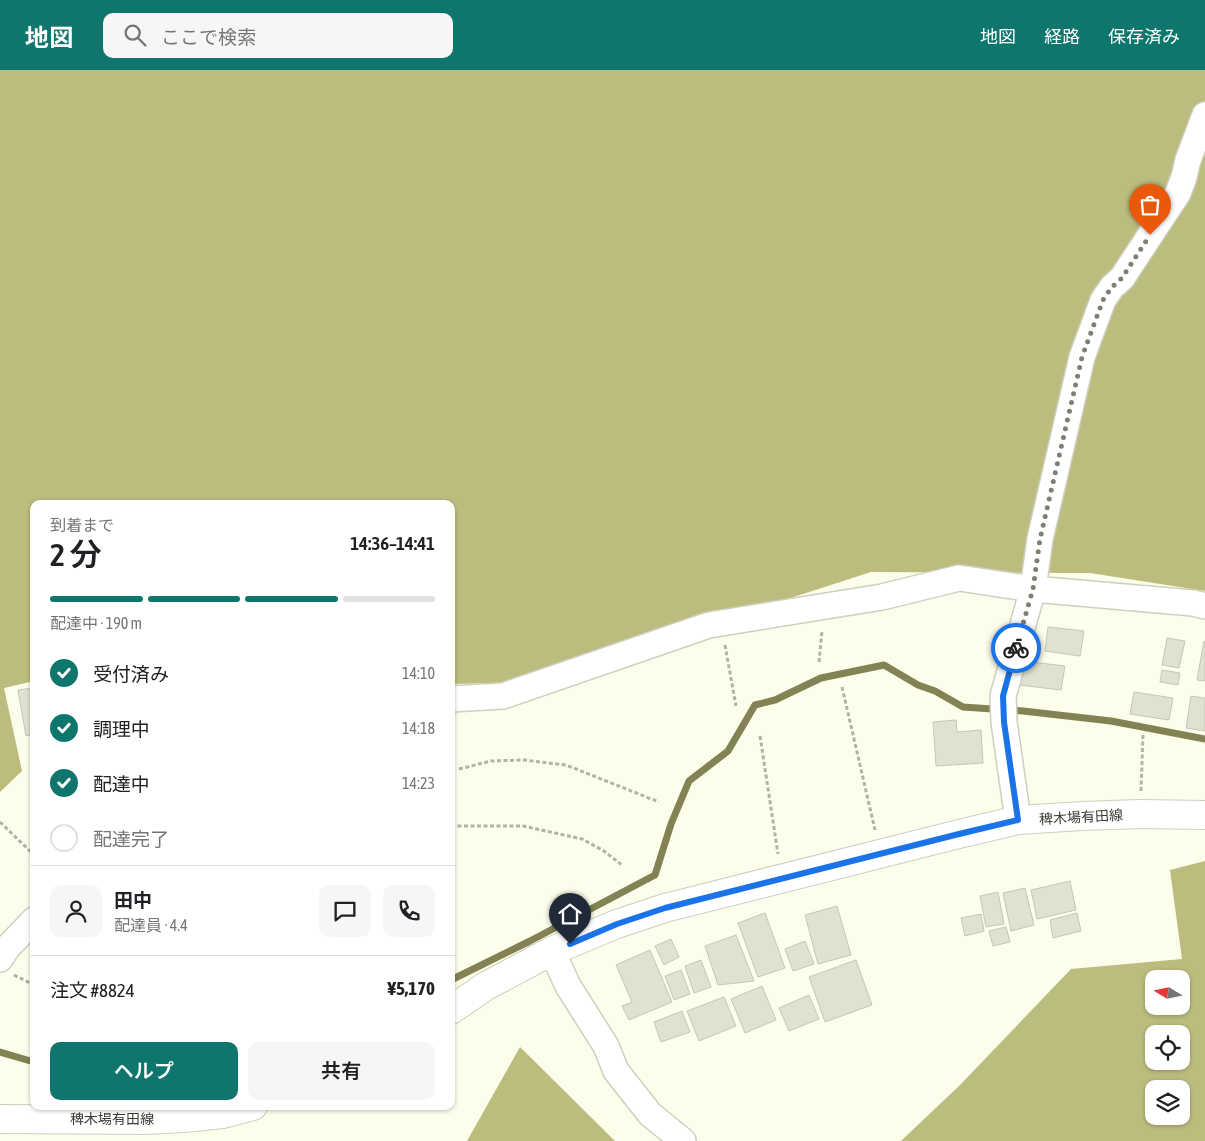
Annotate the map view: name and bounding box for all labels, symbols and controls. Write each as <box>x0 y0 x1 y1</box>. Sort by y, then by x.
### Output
search box <box>103 13 453 58</box>
icon: search <box>121 21 149 49</box>
text: 地図 <box>25 24 73 51</box>
text: ここで検索 <box>161 26 256 48</box>
text: 地図 <box>980 26 1016 47</box>
text: 経路 <box>1044 26 1080 47</box>
text: 保存済み <box>1108 26 1180 47</box>
pin <box>1129 184 1171 235</box>
icon: bag <box>1136 191 1164 219</box>
text: 到着まで <box>50 516 114 534</box>
text: 14:36–14:41 <box>350 532 435 554</box>
text: 2 分 <box>50 536 101 573</box>
text: 配達中 · 190 m <box>50 614 142 632</box>
courier <box>991 623 1041 673</box>
icon: bike <box>1002 634 1030 662</box>
icon: check <box>50 659 78 687</box>
text: 受付済み <box>93 663 169 685</box>
text: 14:10 <box>402 664 435 682</box>
icon: check <box>50 714 78 742</box>
text: 調理中 <box>93 718 150 740</box>
text: 14:18 <box>402 719 435 737</box>
icon: check <box>50 769 78 797</box>
text: 配達中 <box>93 773 150 795</box>
text: 14:23 <box>402 774 435 792</box>
street label: 稗木場有田線 <box>1039 807 1123 827</box>
text: 配達完了 <box>93 828 169 850</box>
button: person <box>50 885 102 937</box>
button: chat <box>319 885 371 937</box>
button: phone <box>383 885 435 937</box>
text: 田中 <box>114 889 152 911</box>
pin <box>549 893 591 944</box>
icon: home <box>556 900 584 928</box>
text: 配達員 · 4.4 <box>114 916 188 934</box>
north arrow <box>1145 970 1190 1015</box>
map controls <box>1145 970 1190 1125</box>
text: ¥5,170 <box>387 977 435 999</box>
text: 注文 #8824 <box>50 979 135 1001</box>
button: locate <box>1145 1025 1190 1070</box>
button: ヘルプ <box>50 1042 238 1100</box>
button: 共有 <box>248 1042 435 1100</box>
button: layers <box>1145 1080 1190 1125</box>
street label: 稗木場有田線 <box>70 1111 154 1127</box>

